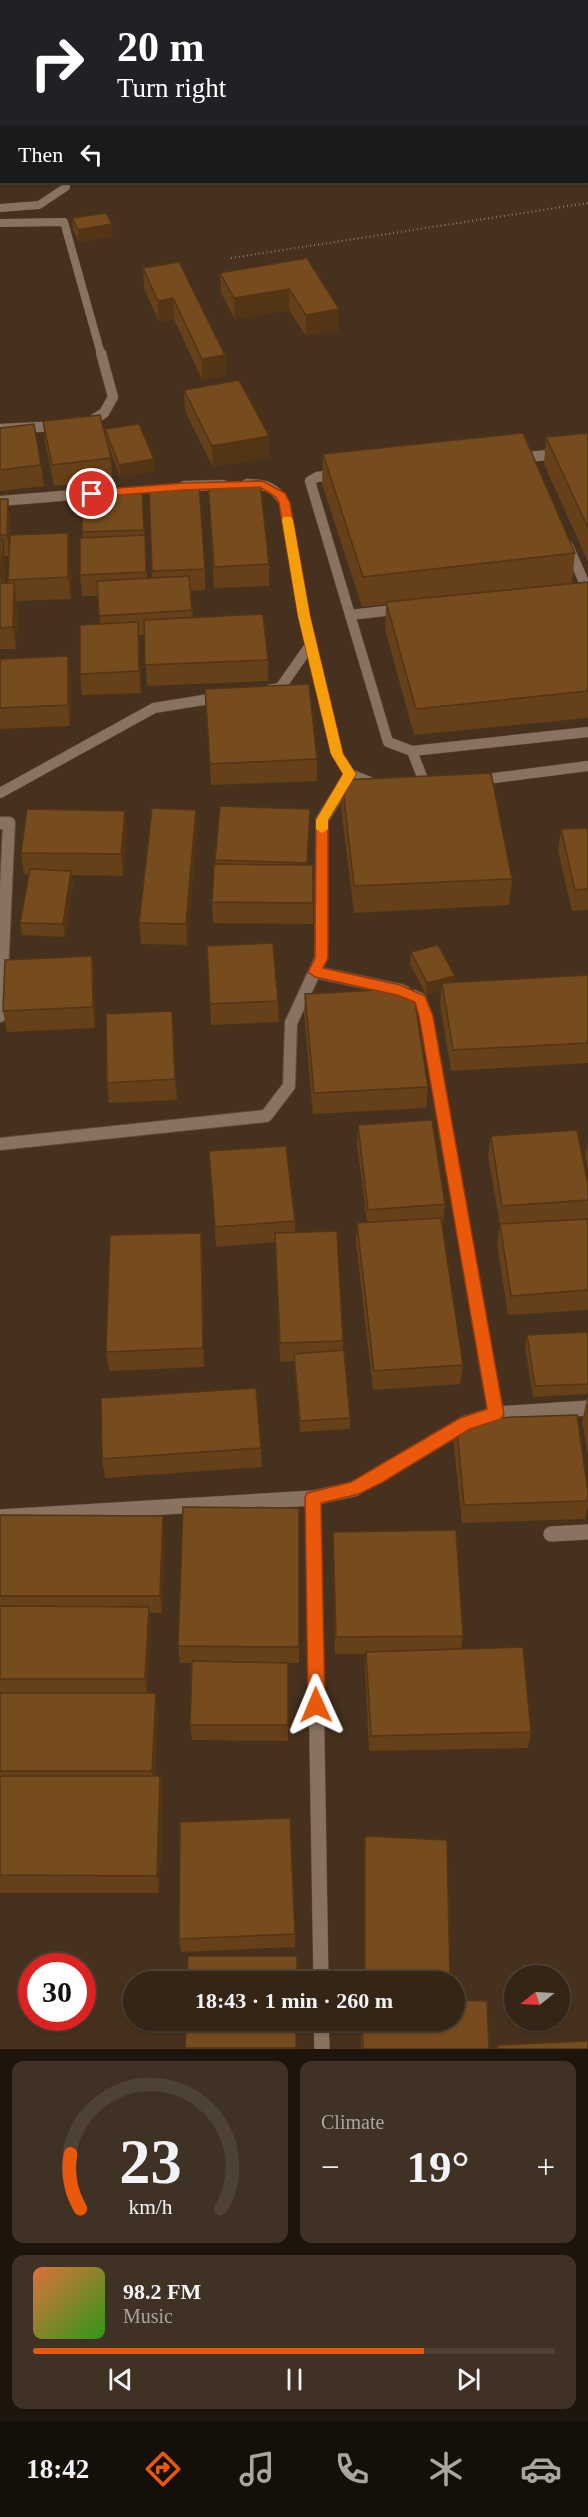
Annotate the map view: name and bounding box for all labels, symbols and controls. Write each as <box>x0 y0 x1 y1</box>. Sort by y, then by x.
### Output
icon: right <box>18 24 96 102</box>
text: 20 m <box>117 24 205 70</box>
text: Turn right <box>117 73 226 103</box>
icon: left <box>75 138 108 171</box>
text: Then <box>18 142 63 167</box>
pin <box>66 468 117 519</box>
icon: arrive <box>75 477 108 510</box>
position arrow <box>284 1673 348 1737</box>
speed limit sign: 30 <box>18 1953 96 2031</box>
north arrow <box>504 1965 570 2031</box>
map controls <box>504 1965 570 2031</box>
text: 18:43 · 1 min · 260 m <box>195 1988 393 2013</box>
text: Climate <box>321 2111 384 2133</box>
text: 23 <box>119 2127 181 2196</box>
text: 19° <box>407 2142 470 2192</box>
text: − <box>321 2149 340 2185</box>
text: + <box>536 2149 555 2185</box>
text: km/h <box>128 2195 172 2219</box>
text: 98.2 FM <box>123 2279 201 2304</box>
text: Music <box>123 2305 173 2327</box>
icon: previous <box>104 2363 137 2396</box>
icon: pause <box>278 2363 311 2396</box>
icon: next <box>452 2363 485 2396</box>
icon: directions <box>142 2448 184 2490</box>
icon: music <box>236 2448 278 2490</box>
icon: phone <box>331 2448 373 2490</box>
icon: climate <box>425 2448 467 2490</box>
icon: car <box>520 2448 562 2490</box>
text: 18:42 <box>26 2454 89 2484</box>

